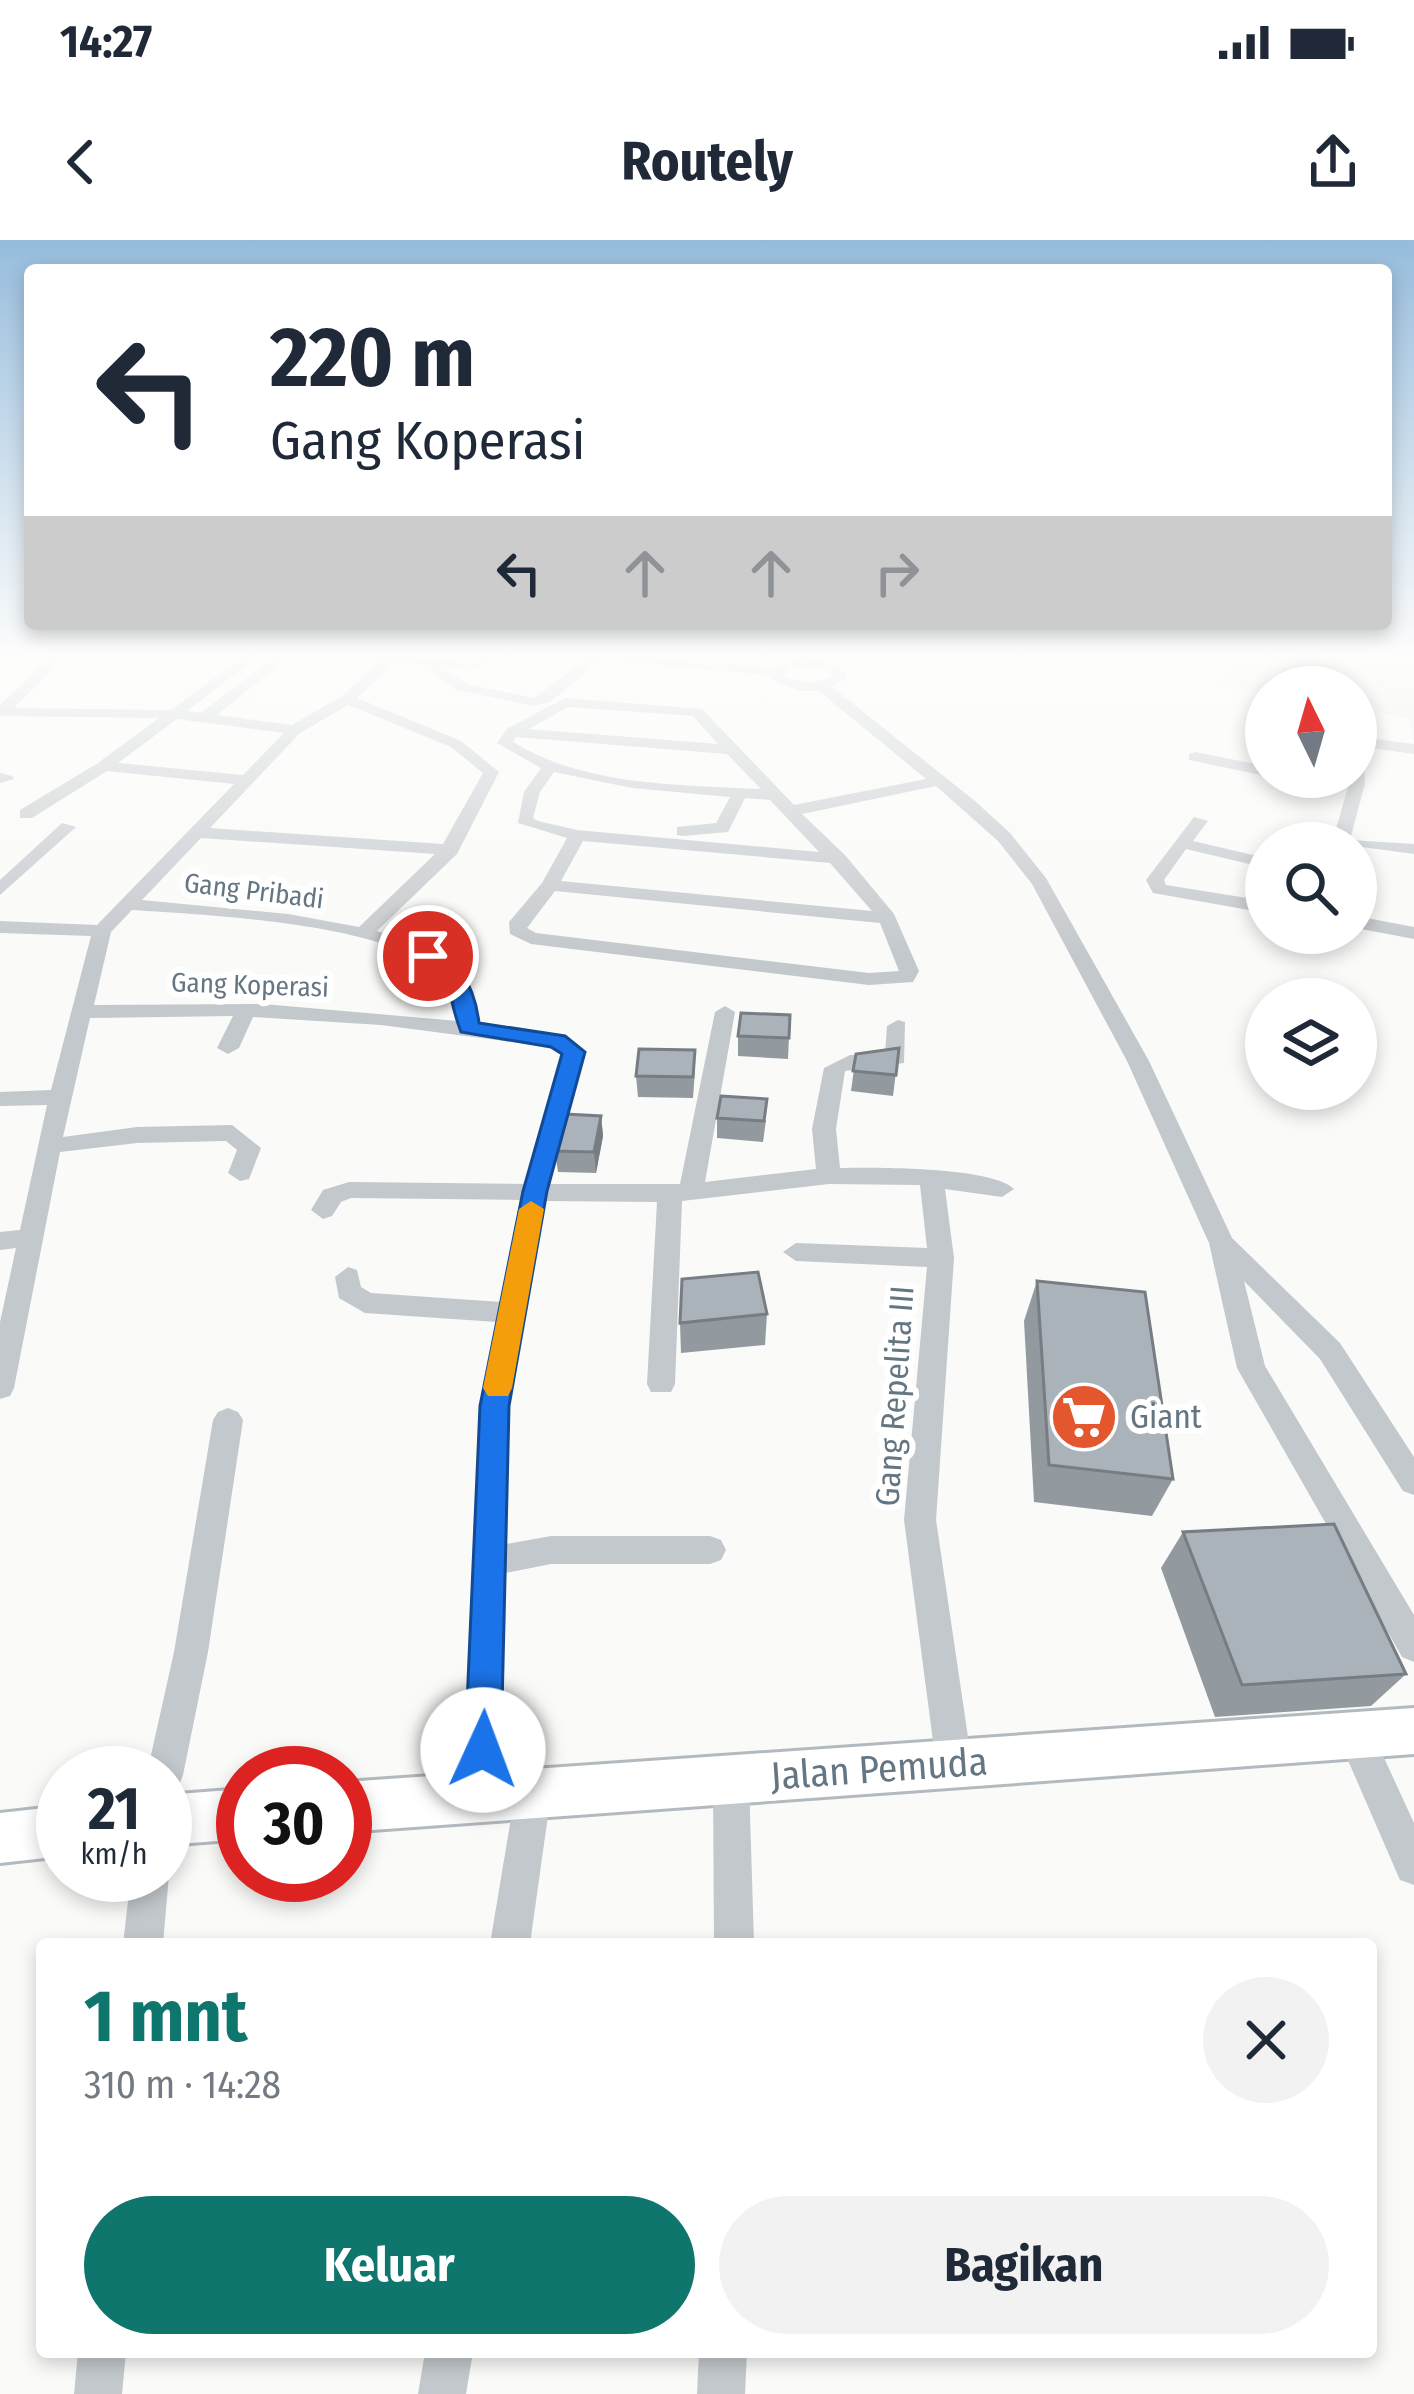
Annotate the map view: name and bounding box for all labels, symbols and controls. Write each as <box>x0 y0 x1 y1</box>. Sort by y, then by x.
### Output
text: 14:27 <box>60 15 152 69</box>
icon: back <box>48 129 114 195</box>
icon: share <box>1300 129 1366 195</box>
text: Routely <box>621 130 793 194</box>
text: 220 m <box>270 307 475 408</box>
icon: left <box>72 312 228 468</box>
text: Gang Koperasi <box>270 409 585 473</box>
icon: left <box>486 540 552 606</box>
icon: ahead <box>612 540 678 606</box>
icon: ahead <box>738 540 804 606</box>
icon: right <box>864 540 930 606</box>
north arrow <box>1245 666 1377 798</box>
map controls <box>1245 666 1377 1110</box>
button: search <box>1245 822 1377 954</box>
street label: Gang Pribadi <box>182 867 326 915</box>
pin <box>377 905 479 1007</box>
icon: arrive <box>395 923 461 989</box>
street label: Gang Koperasi <box>171 966 329 1004</box>
button: layers <box>1245 978 1377 1110</box>
street label: Gang Repelita III <box>867 1284 923 1508</box>
supermarket icon: Giant <box>1049 1382 1119 1452</box>
place label: Giant <box>1130 1397 1202 1437</box>
position arrow <box>420 1687 546 1813</box>
street label: Jalan Pemuda <box>769 1738 989 1800</box>
speed limit sign: 30 <box>216 1746 372 1902</box>
text: 21 <box>88 1773 140 1845</box>
text: km/h <box>81 1836 147 1872</box>
text: 1 mnt <box>84 1974 247 2060</box>
button: close <box>1203 1977 1329 2103</box>
text: 310 m · 14:28 <box>84 2062 281 2108</box>
button: Keluar <box>84 2196 695 2334</box>
button: Bagikan <box>719 2196 1329 2334</box>

